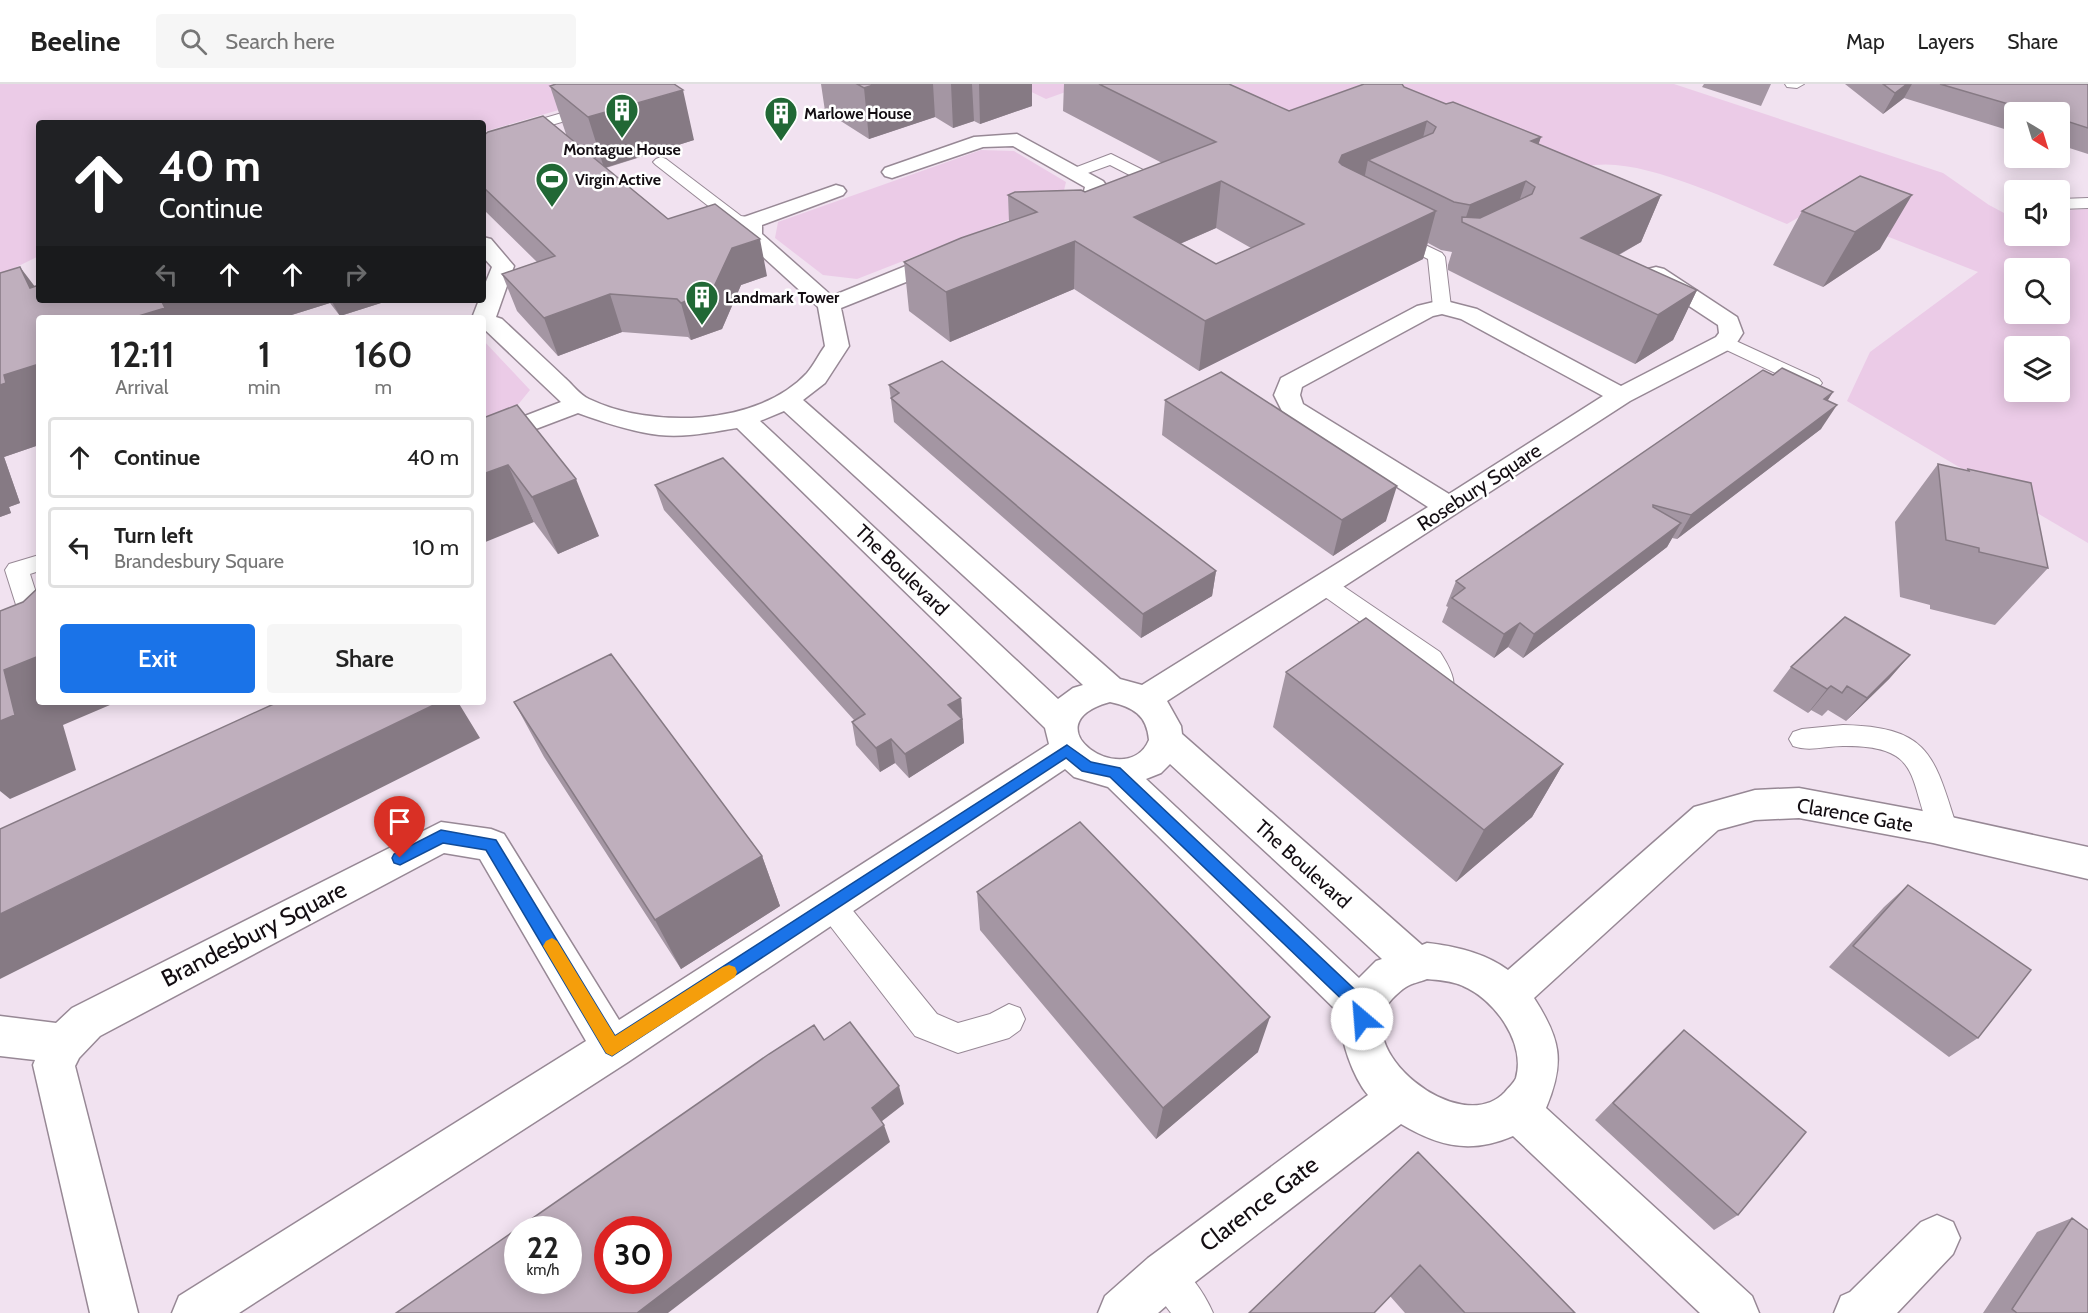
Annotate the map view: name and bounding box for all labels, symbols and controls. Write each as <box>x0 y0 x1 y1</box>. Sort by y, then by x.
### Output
search box <box>156 14 576 68</box>
text: Beeline <box>30 24 120 58</box>
icon: search <box>177 25 210 58</box>
text: Search here <box>225 28 335 55</box>
text: Map <box>1846 29 1885 54</box>
text: Layers <box>1918 29 1974 54</box>
text: Share <box>2007 29 2058 54</box>
building icon: Montague House <box>604 92 640 139</box>
building icon: Marlowe House <box>763 95 799 142</box>
north arrow <box>2004 102 2070 168</box>
map controls <box>2004 102 2070 402</box>
place label: Marlowe House <box>804 104 911 123</box>
text: 40 m <box>159 140 261 192</box>
place label: Montague House <box>563 140 681 159</box>
icon: ahead <box>60 144 138 222</box>
sports icon: Virgin Active <box>534 161 570 208</box>
place label: Virgin Active <box>575 170 661 189</box>
button: sound <box>2004 180 2070 246</box>
text: Continue <box>159 192 263 225</box>
icon: left <box>150 258 183 291</box>
icon: ahead <box>213 258 246 291</box>
icon: ahead <box>276 258 309 291</box>
icon: right <box>339 258 372 291</box>
button: search <box>2004 258 2070 324</box>
building icon: Landmark Tower <box>684 279 720 326</box>
place label: Landmark Tower <box>725 288 840 307</box>
text: 12:11 <box>109 332 174 376</box>
text: 1 <box>258 332 271 376</box>
text: 160 <box>354 332 413 376</box>
button: layers <box>2004 336 2070 402</box>
text: Arrival <box>115 375 169 399</box>
text: min <box>248 375 281 399</box>
text: m <box>375 375 392 399</box>
street label: Rosebury Square <box>1413 438 1545 536</box>
icon: ahead <box>63 441 96 474</box>
text: Continue <box>114 444 200 471</box>
text: 40 m <box>407 444 459 471</box>
street label: The Boulevard <box>850 519 954 621</box>
text: Turn left <box>114 522 193 549</box>
icon: left <box>63 531 96 564</box>
text: 10 m <box>412 534 459 561</box>
text: Brandesbury Square <box>114 549 284 573</box>
button: Exit <box>60 624 255 693</box>
button: Share <box>267 624 462 693</box>
street label: Clarence Gate <box>1795 793 1915 837</box>
pin <box>374 796 425 858</box>
icon: arrive <box>383 805 416 838</box>
street label: The Boulevard <box>1250 815 1356 913</box>
street label: Brandesbury Square <box>156 874 351 993</box>
position arrow <box>1330 987 1394 1051</box>
street label: Clarence Gate <box>1194 1150 1324 1258</box>
speed limit sign: 30 <box>594 1216 672 1294</box>
text: 22 <box>527 1229 559 1266</box>
text: km/h <box>527 1261 559 1279</box>

